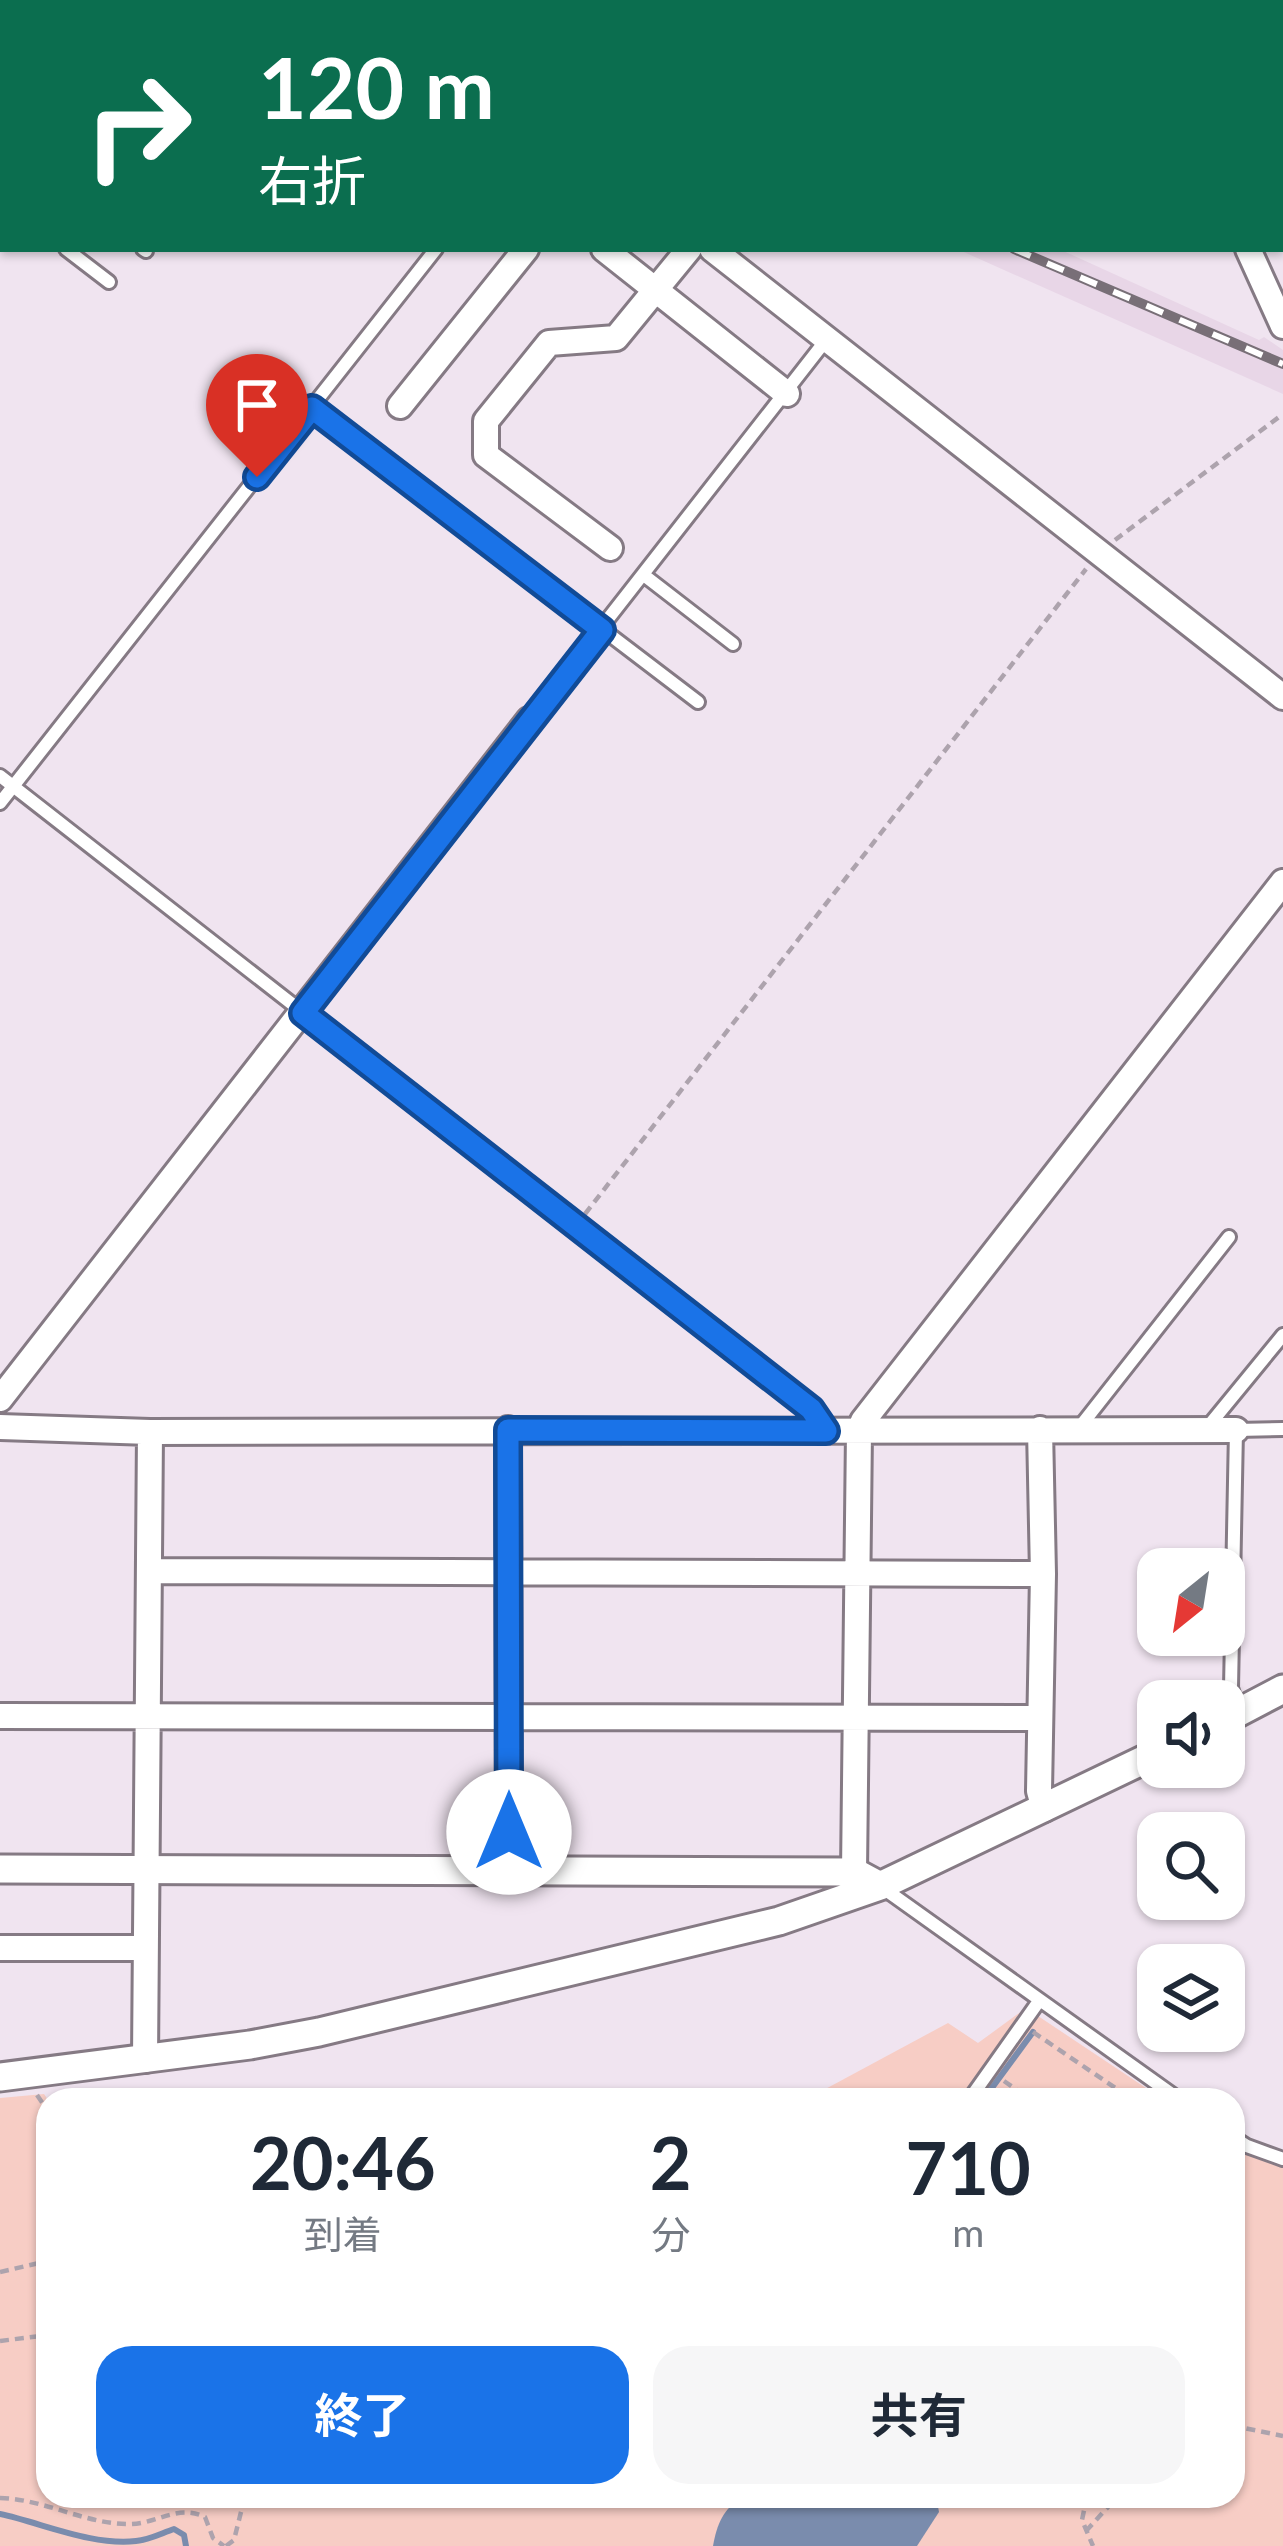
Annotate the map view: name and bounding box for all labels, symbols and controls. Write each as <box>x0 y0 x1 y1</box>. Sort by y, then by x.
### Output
text: 120 m <box>258 36 495 137</box>
icon: right <box>60 48 216 204</box>
text: 右折 <box>258 148 366 213</box>
pin <box>206 354 308 477</box>
icon: arrive <box>224 372 290 438</box>
north arrow <box>1137 1548 1245 1656</box>
map controls <box>1137 1548 1245 2052</box>
button: sound <box>1137 1680 1245 1788</box>
position arrow <box>446 1769 572 1895</box>
button: search <box>1137 1812 1245 1920</box>
button: layers <box>1137 1944 1245 2052</box>
text: 20:46 <box>250 2119 436 2205</box>
text: 2 <box>650 2119 692 2205</box>
text: 710 <box>906 2124 1031 2210</box>
text: m <box>952 2209 984 2255</box>
text: 到着 <box>304 2211 382 2257</box>
text: 分 <box>651 2211 690 2257</box>
button: 終了 <box>96 2346 629 2484</box>
button: 共有 <box>653 2346 1185 2484</box>

